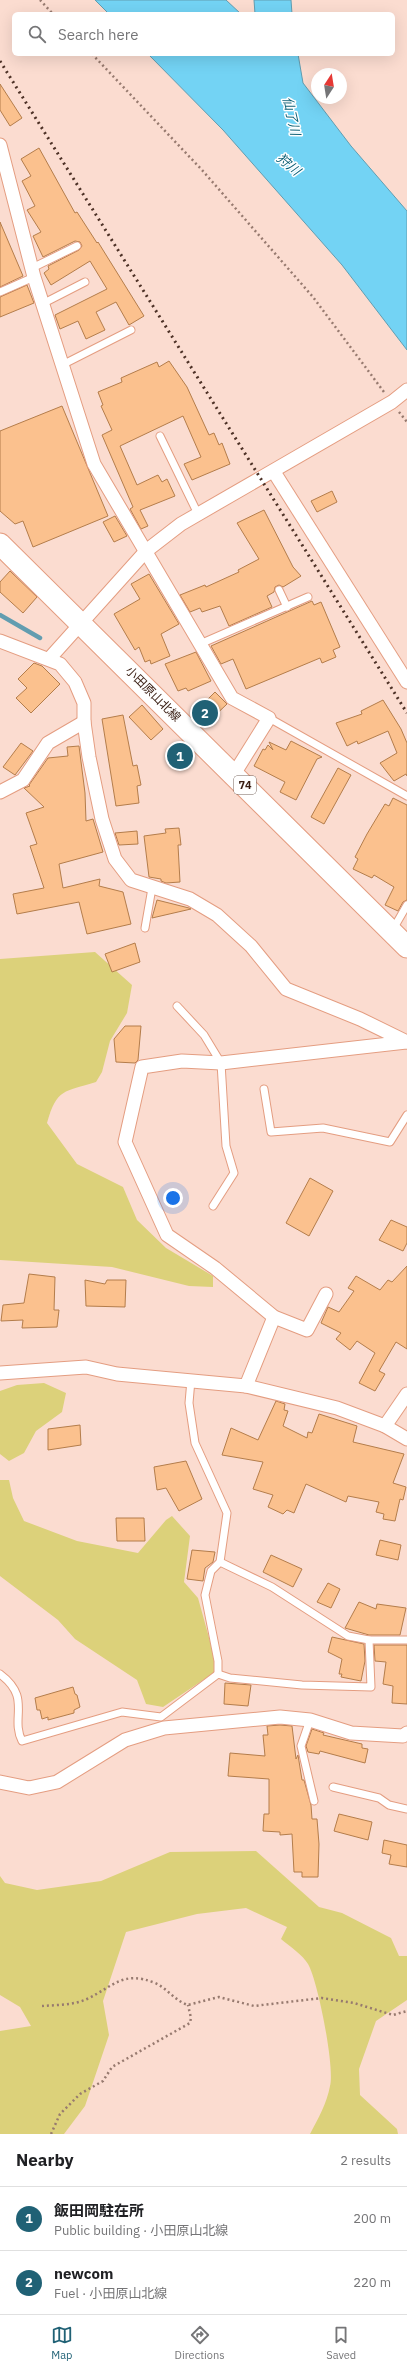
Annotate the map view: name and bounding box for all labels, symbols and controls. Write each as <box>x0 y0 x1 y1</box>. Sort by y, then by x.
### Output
search box <box>12 12 395 56</box>
icon: search <box>26 23 48 45</box>
text: Search here <box>58 25 138 44</box>
north arrow <box>311 68 347 104</box>
water label: 仙了川 <box>279 95 305 139</box>
water label: 狩川 <box>273 150 306 181</box>
street label: 小田原山北線 <box>123 663 184 724</box>
pin: 2 <box>192 698 218 728</box>
pin: 1 <box>167 741 193 771</box>
road number: 74 <box>234 776 256 794</box>
your location <box>163 1188 183 1208</box>
text: Nearby <box>16 2149 74 2171</box>
text: 2 results <box>340 2152 391 2169</box>
text: 飯田岡駐在所 <box>54 2201 144 2220</box>
text: 1 <box>25 2210 33 2227</box>
text: 200 m <box>353 2210 391 2227</box>
text: Public building · 小田原山北線 <box>54 2222 228 2239</box>
text: newcom <box>54 2264 113 2283</box>
text: 2 <box>25 2274 33 2291</box>
text: 220 m <box>353 2274 391 2291</box>
text: Fuel · 小田原山北線 <box>54 2285 167 2302</box>
tab: Map <box>51 2324 73 2362</box>
tab: Directions <box>175 2324 225 2362</box>
tab: Saved <box>326 2324 356 2362</box>

